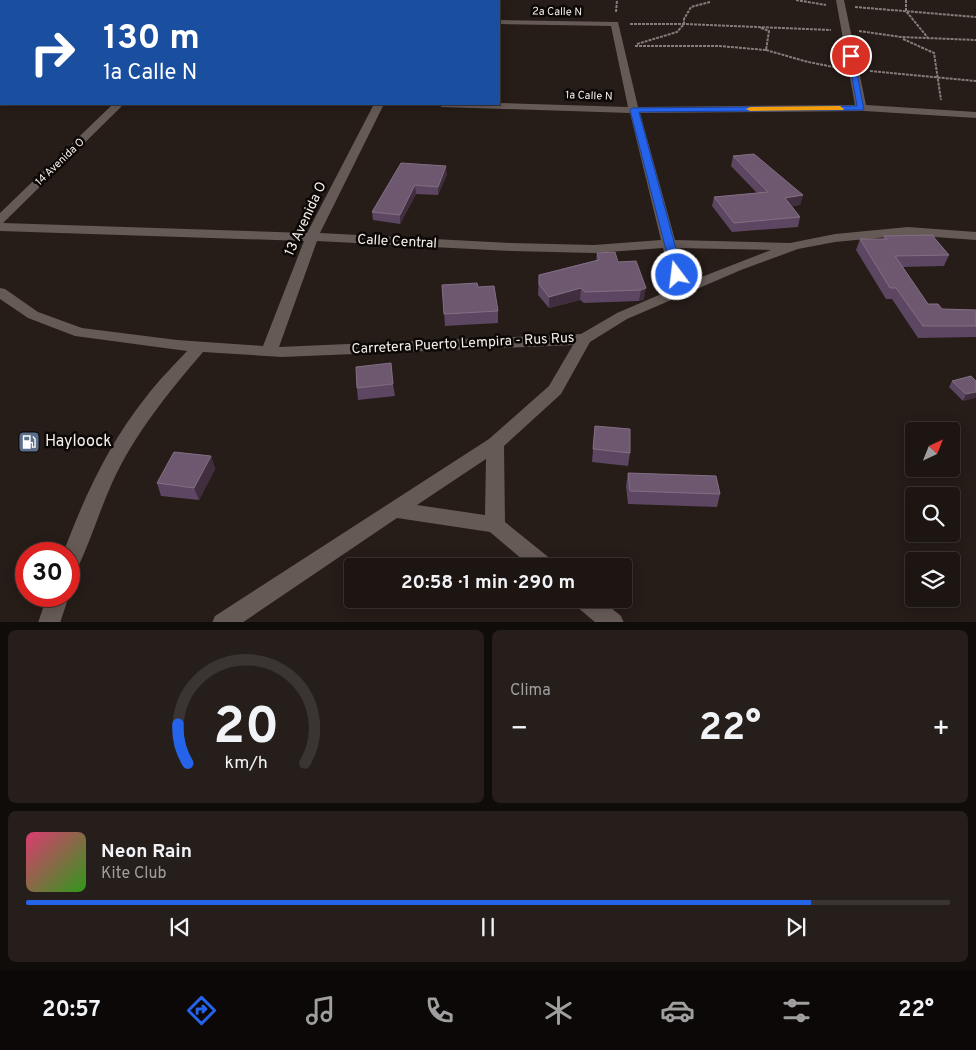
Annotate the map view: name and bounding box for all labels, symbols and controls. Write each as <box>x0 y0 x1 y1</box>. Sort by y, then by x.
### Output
street label: 2a Calle N <box>532 5 582 19</box>
text: 130 m <box>103 17 200 61</box>
icon: right <box>20 20 85 85</box>
pin <box>830 35 872 77</box>
icon: arrive <box>837 42 865 70</box>
text: 1a Calle N <box>103 60 197 87</box>
street label: 1a Calle N <box>565 88 613 104</box>
street label: 14 Avenida O <box>32 135 88 189</box>
street label: 13 Avenida O <box>281 179 331 259</box>
street label: Calle Central <box>357 231 437 253</box>
position arrow <box>650 248 702 300</box>
street label: Carretera Puerto Lempira - Rus Rus <box>351 330 575 358</box>
north arrow <box>905 422 960 478</box>
map controls <box>905 422 960 607</box>
fuel station icon: Hayloock <box>17 430 41 454</box>
place label: Hayloock <box>45 432 112 452</box>
button: search <box>905 487 960 542</box>
speed limit sign: 30 <box>15 542 80 607</box>
button: layers <box>905 552 960 607</box>
text: 20:58 · 1 min · 290 m <box>401 571 575 595</box>
text: Clima <box>510 681 551 701</box>
text: 20 <box>213 696 279 762</box>
text: 22° <box>699 705 761 754</box>
text: − <box>510 712 528 748</box>
text: + <box>932 712 950 748</box>
text: km/h <box>224 752 268 775</box>
text: Neon Rain <box>101 840 192 864</box>
text: Kite Club <box>101 864 166 884</box>
icon: previous <box>166 913 194 941</box>
icon: pause <box>474 913 502 941</box>
icon: next <box>782 913 810 941</box>
icon: directions <box>184 993 219 1028</box>
icon: music <box>303 993 338 1028</box>
icon: phone <box>422 993 457 1028</box>
icon: climate <box>541 993 576 1028</box>
icon: car <box>660 993 695 1028</box>
icon: filters <box>779 993 814 1028</box>
text: 20:57 <box>42 997 100 1024</box>
text: 22° <box>898 997 934 1024</box>

